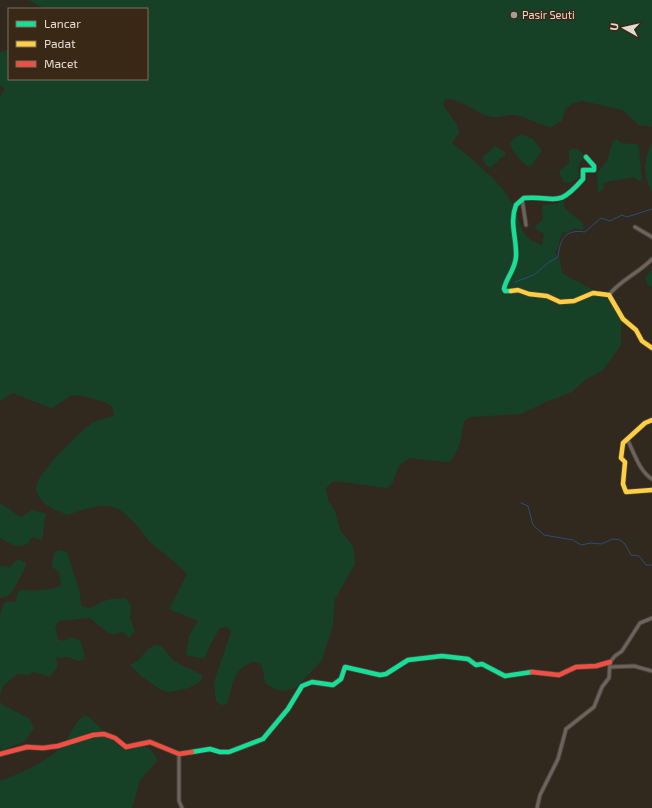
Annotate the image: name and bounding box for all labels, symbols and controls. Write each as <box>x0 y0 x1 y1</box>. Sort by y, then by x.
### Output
legend <box>8 8 148 80</box>
place label: Pasir Seuti <box>522 8 575 21</box>
north arrow <box>604 8 644 48</box>
marker: Pasir Seuti <box>509 10 519 20</box>
text: Lancar <box>44 16 81 30</box>
text: U <box>607 22 621 31</box>
text: Padat <box>44 36 76 50</box>
text: Macet <box>44 56 78 70</box>

